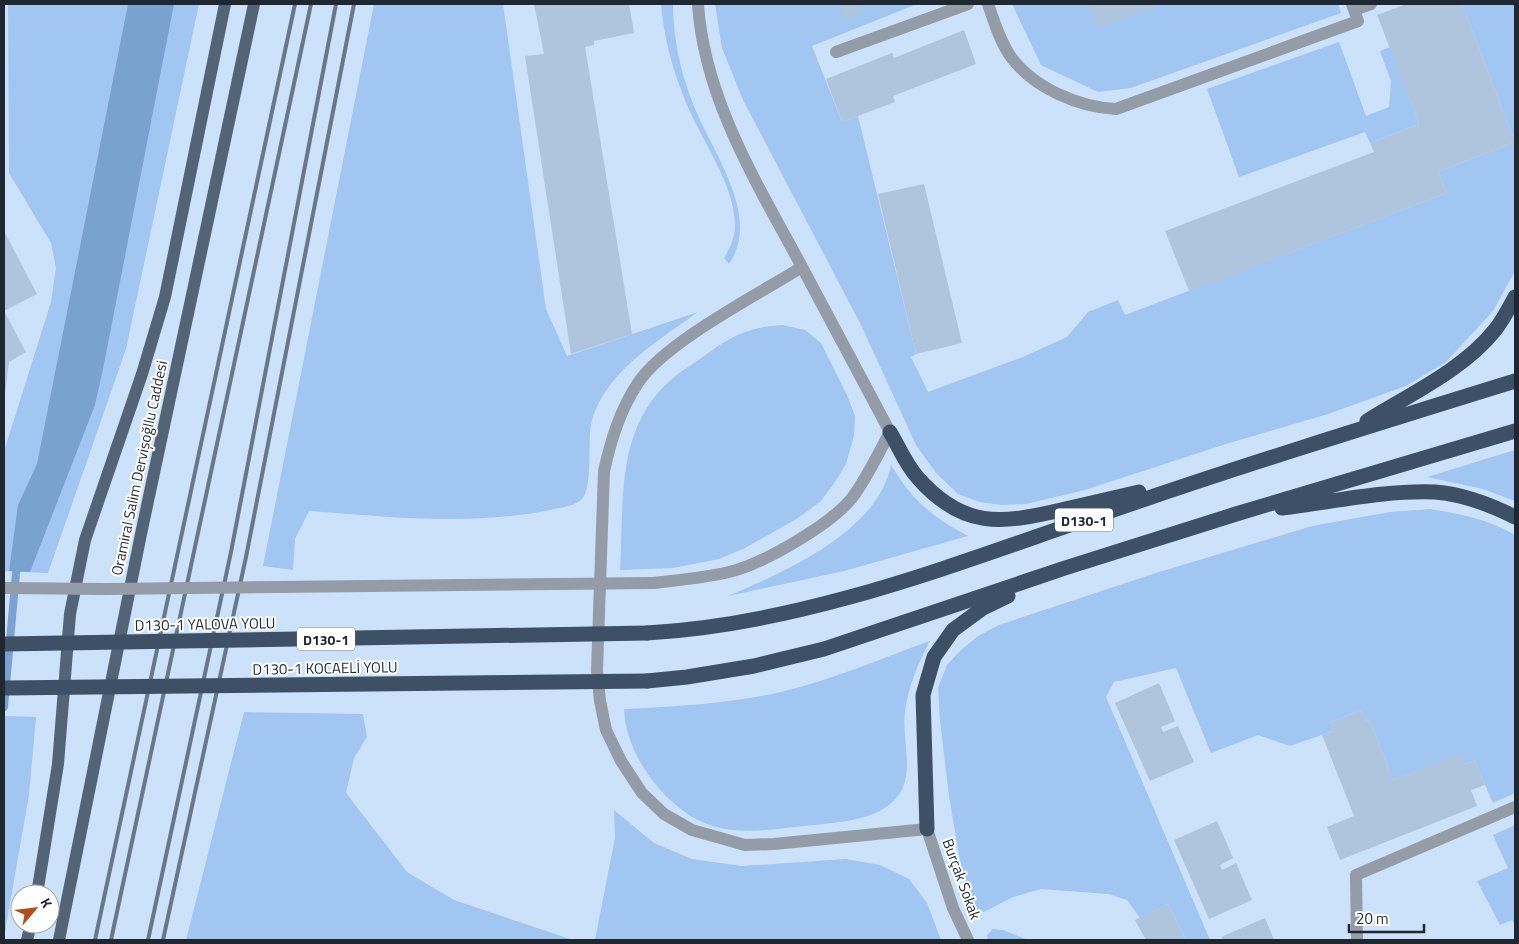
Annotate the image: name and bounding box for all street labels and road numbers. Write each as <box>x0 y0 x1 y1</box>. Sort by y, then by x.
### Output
street label: Oramiral Salim Dervişoğllu Caddesi <box>105 358 173 578</box>
road number: D130-1 <box>1055 508 1113 532</box>
street label: D130-1 YALOVA YOLU <box>134 611 276 637</box>
road number: D130-1 <box>297 628 355 650</box>
street label: D130-1 KOCAELİ YOLU <box>252 655 398 681</box>
street label: Burçak Sokak <box>937 835 987 923</box>

